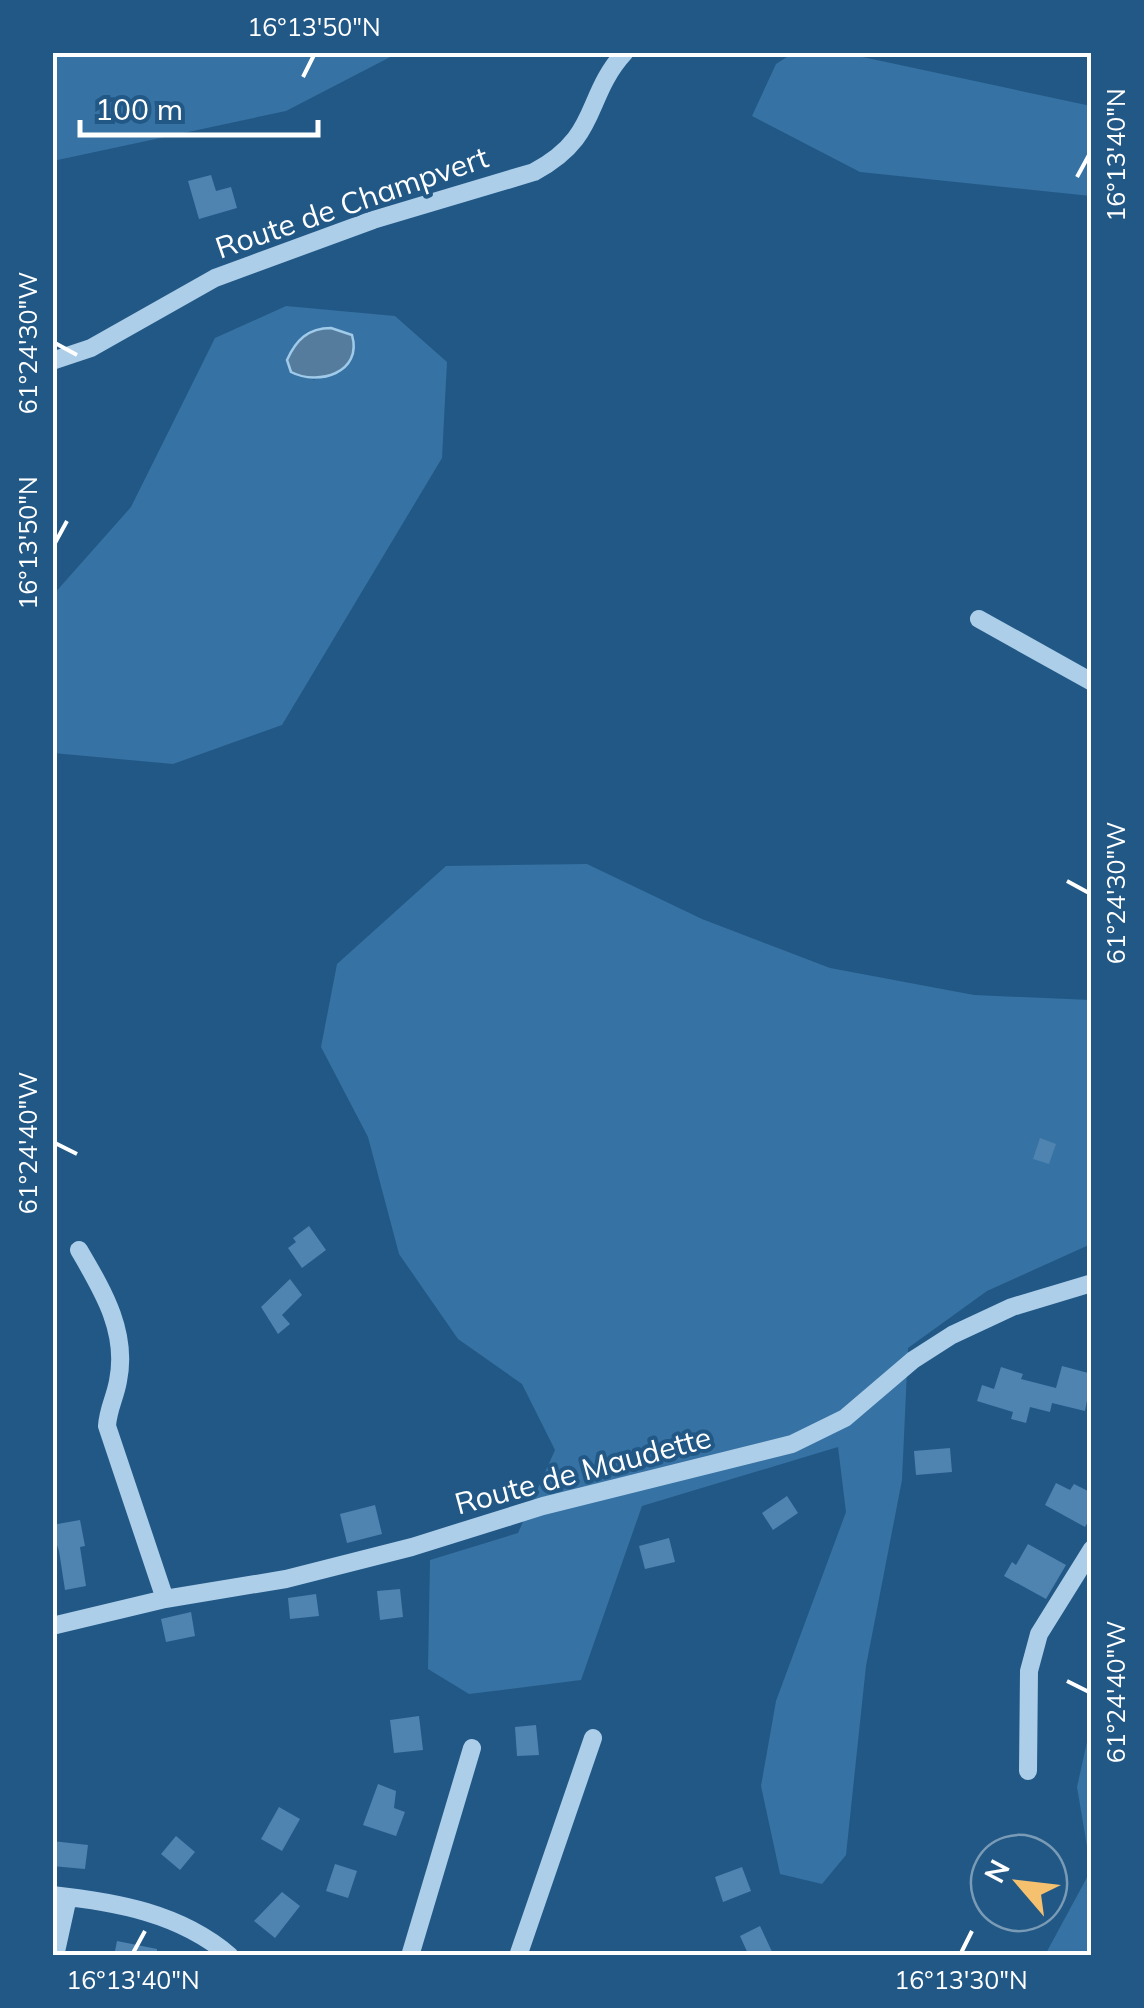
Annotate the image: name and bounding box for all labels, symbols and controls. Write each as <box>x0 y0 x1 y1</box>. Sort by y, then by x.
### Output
text: 16°13'50"N <box>247 11 381 42</box>
scale bar <box>80 75 318 137</box>
text: 16°13'40"N <box>1100 88 1131 222</box>
text: 100 m <box>95 90 183 128</box>
street label: Route de Champvert <box>210 138 493 267</box>
text: 61°24'30"W <box>12 272 43 414</box>
text: 16°13'50"N <box>12 476 43 610</box>
text: 61°24'30"W <box>1100 822 1131 964</box>
text: 61°24'40"W <box>12 1072 43 1214</box>
street label: Route de Maudette <box>450 1418 715 1523</box>
text: 61°24'40"W <box>1100 1621 1131 1763</box>
north arrow <box>969 1833 1069 1933</box>
text: N <box>976 1853 1017 1889</box>
text: 16°13'40"N <box>66 1964 200 1995</box>
text: 16°13'30"N <box>894 1964 1028 1995</box>

